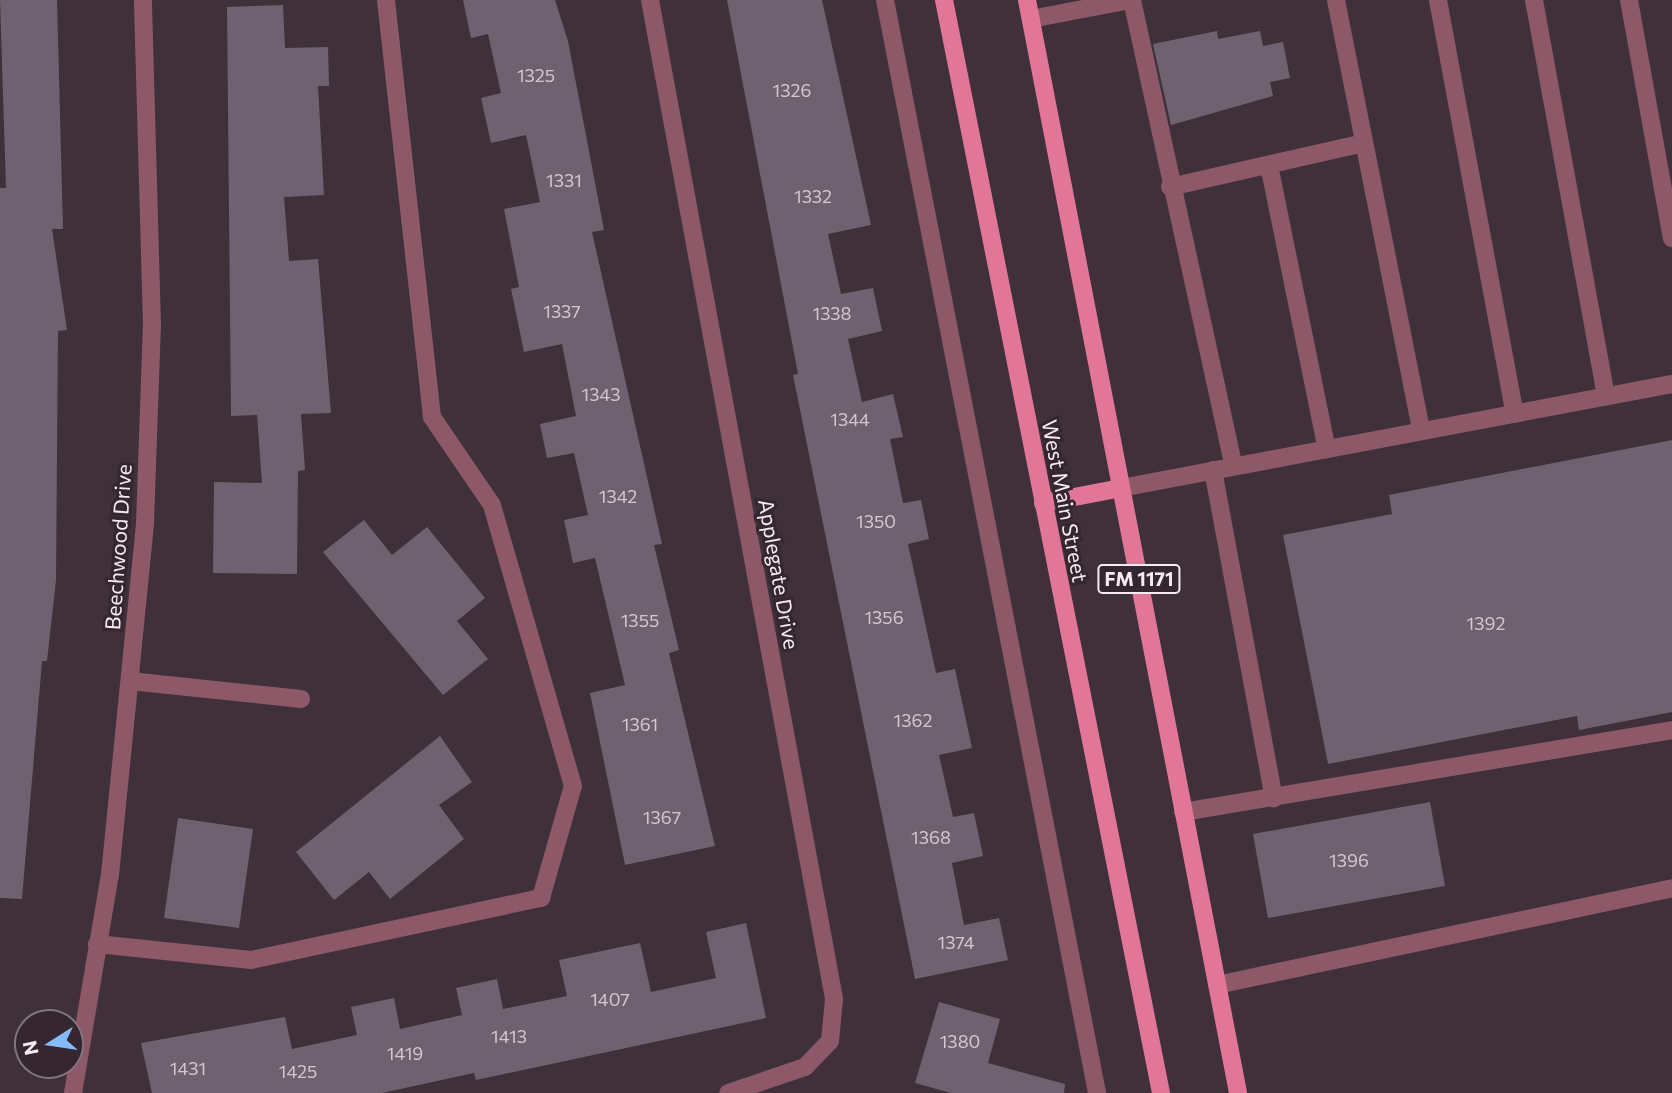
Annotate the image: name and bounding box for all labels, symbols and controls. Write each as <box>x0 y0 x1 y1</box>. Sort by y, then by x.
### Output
house number: 1325 <box>517 64 555 86</box>
house number: 1326 <box>773 79 811 101</box>
house number: 1331 <box>546 169 582 191</box>
house number: 1332 <box>794 185 832 207</box>
house number: 1337 <box>543 300 581 322</box>
house number: 1338 <box>812 302 852 324</box>
house number: 1343 <box>581 383 621 405</box>
house number: 1344 <box>830 408 870 430</box>
street label: West Main Street <box>1037 418 1093 584</box>
street label: Beechwood Drive <box>100 463 136 631</box>
house number: 1342 <box>599 485 637 507</box>
street label: Applegate Drive <box>753 497 805 651</box>
house number: 1350 <box>856 510 896 532</box>
road number: FM 1171 <box>1097 564 1181 594</box>
house number: 1356 <box>864 606 904 628</box>
house number: 1355 <box>621 609 659 631</box>
house number: 1392 <box>1467 612 1505 634</box>
house number: 1362 <box>894 709 932 731</box>
house number: 1361 <box>622 713 658 735</box>
house number: 1367 <box>643 806 681 828</box>
house number: 1368 <box>911 826 951 848</box>
house number: 1396 <box>1329 849 1369 871</box>
house number: 1374 <box>937 931 975 953</box>
house number: 1407 <box>590 988 630 1010</box>
north arrow <box>14 1009 84 1079</box>
house number: 1413 <box>491 1025 527 1047</box>
house number: 1380 <box>940 1030 980 1052</box>
text: N <box>17 1039 43 1057</box>
house number: 1419 <box>387 1042 423 1064</box>
house number: 1431 <box>170 1057 206 1079</box>
house number: 1425 <box>279 1060 317 1082</box>

